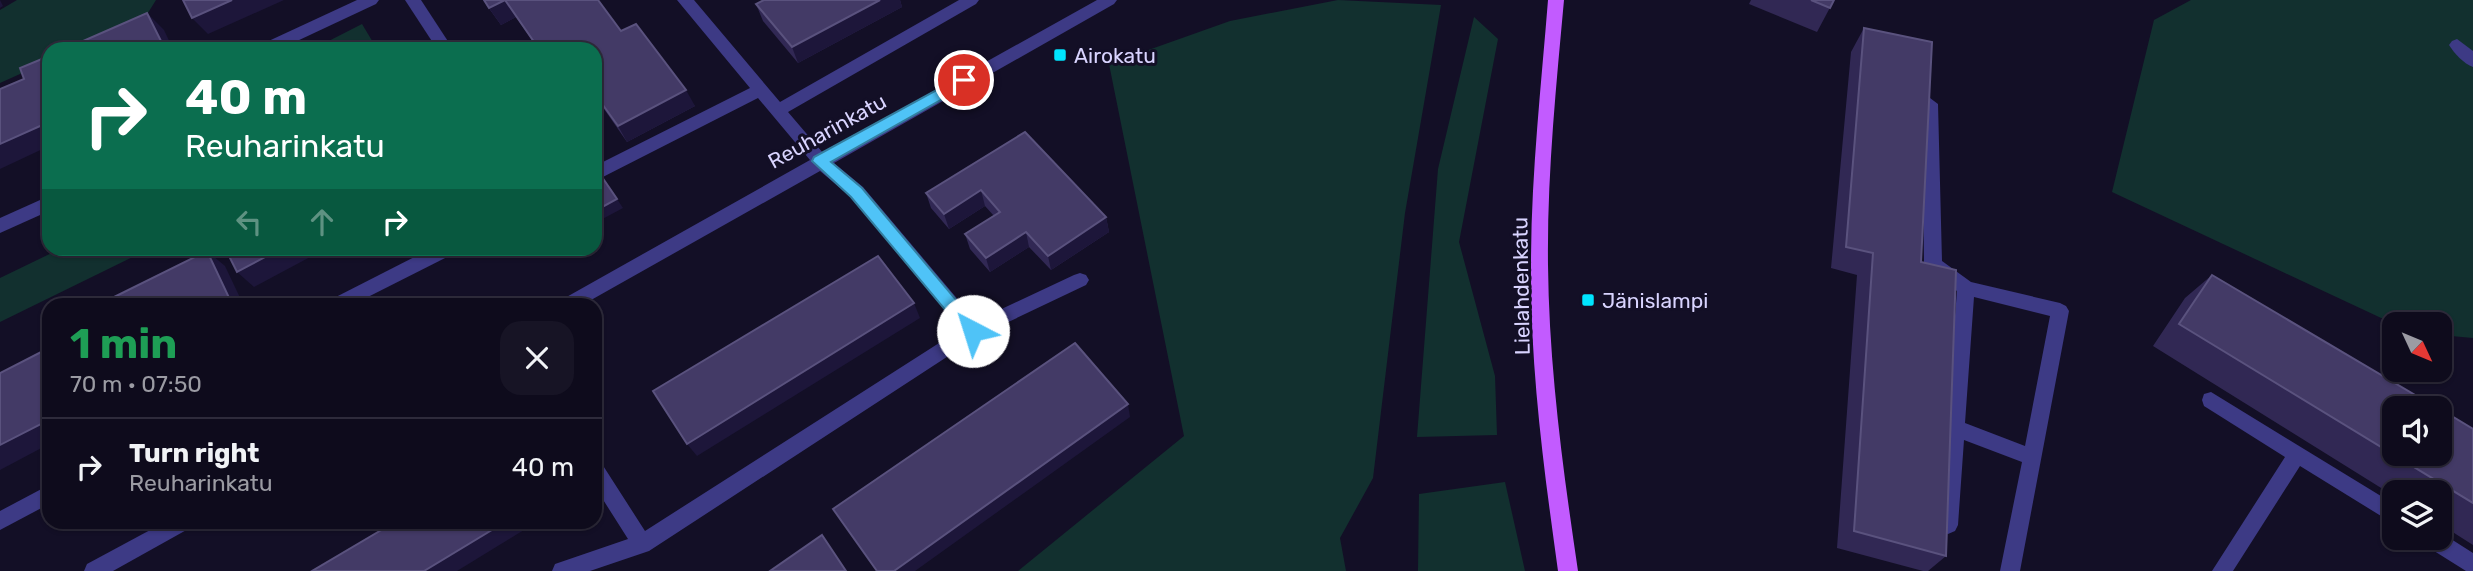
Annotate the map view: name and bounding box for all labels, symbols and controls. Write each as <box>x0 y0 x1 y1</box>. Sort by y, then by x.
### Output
place label: Airokatu <box>1074 43 1156 68</box>
marker: Airokatu <box>1052 47 1068 63</box>
pin <box>934 50 994 110</box>
icon: arrive <box>945 61 983 99</box>
text: 40 m <box>185 68 307 126</box>
icon: right <box>70 70 161 161</box>
street label: Reuharinkatu <box>764 88 890 174</box>
text: Reuharinkatu <box>185 127 385 165</box>
icon: left <box>230 203 268 241</box>
icon: ahead <box>303 203 341 241</box>
icon: right <box>376 203 414 241</box>
street label: Lielahdenkatu <box>1507 217 1535 355</box>
place label: Jänislampi <box>1602 288 1708 313</box>
marker: Jänislampi <box>1580 292 1596 308</box>
position arrow <box>936 294 1010 368</box>
north arrow <box>2382 312 2452 382</box>
map controls <box>2382 312 2452 550</box>
text: 1 min <box>70 319 177 369</box>
button: close <box>500 321 574 395</box>
text: 70 m · 07:50 <box>70 370 202 398</box>
button: sound <box>2382 396 2452 466</box>
text: Turn right <box>129 438 259 469</box>
icon: right <box>70 448 108 486</box>
text: 40 m <box>512 452 574 483</box>
text: Reuharinkatu <box>129 469 273 497</box>
button: layers <box>2382 480 2452 550</box>

